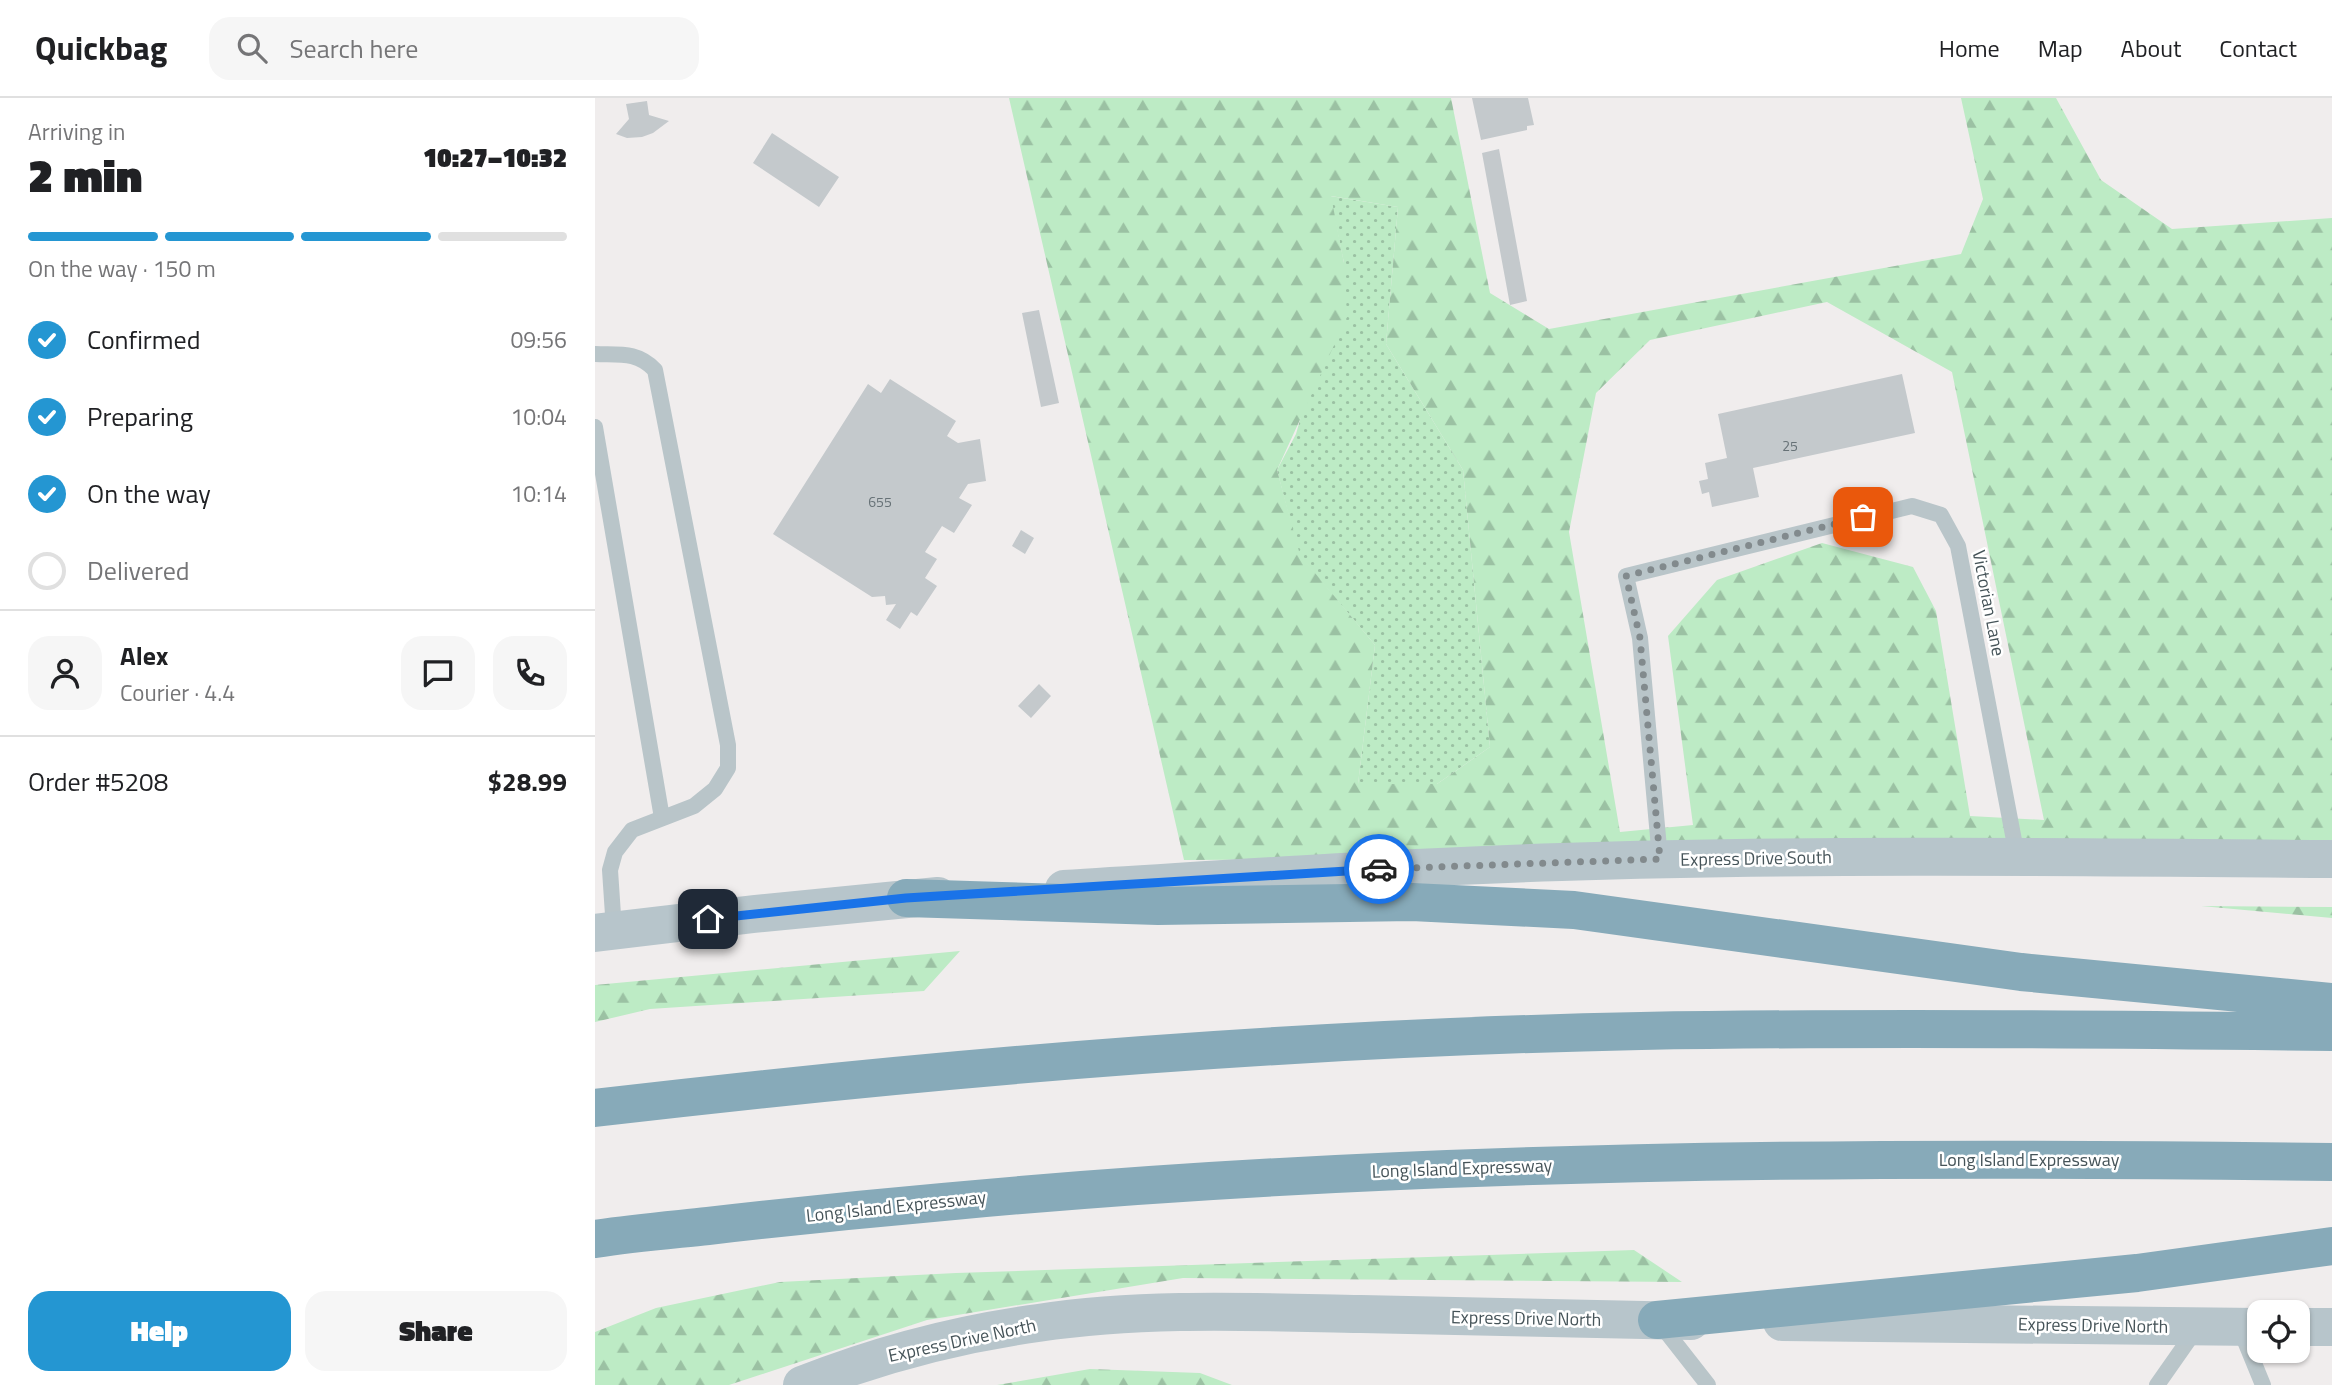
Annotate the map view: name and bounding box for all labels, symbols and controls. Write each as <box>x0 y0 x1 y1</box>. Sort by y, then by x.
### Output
search box <box>209 17 699 80</box>
text: Quickbag <box>35 23 167 73</box>
icon: search <box>233 29 271 67</box>
text: Search here <box>289 29 418 68</box>
text: Home <box>1939 30 2000 66</box>
text: Map <box>2038 30 2083 66</box>
text: About <box>2121 30 2181 66</box>
text: Contact <box>2219 30 2297 66</box>
text: Arriving in <box>28 114 125 149</box>
text: 10:27–10:32 <box>423 138 567 177</box>
text: 2 min <box>28 140 142 210</box>
text: On the way · 150 m <box>28 251 216 286</box>
text: Confirmed <box>87 320 201 359</box>
icon: check <box>28 321 66 359</box>
text: 09:56 <box>510 322 567 357</box>
text: Preparing <box>87 397 193 436</box>
icon: check <box>28 398 66 436</box>
text: 10:04 <box>510 399 567 434</box>
house number: 25 <box>1782 435 1798 456</box>
text: On the way <box>87 474 211 513</box>
icon: check <box>28 475 66 513</box>
text: 10:14 <box>510 476 567 511</box>
pin <box>1833 487 1893 547</box>
house number: 655 <box>868 491 892 512</box>
icon: bag <box>1844 498 1882 536</box>
street label: Victorian Lane <box>1966 548 2012 658</box>
text: Delivered <box>87 551 190 590</box>
button: person <box>28 636 102 710</box>
text: Alex <box>120 636 168 675</box>
button: chat <box>401 636 475 710</box>
button: phone <box>493 636 567 710</box>
text: Courier · 4.4 <box>120 675 235 710</box>
text: Order #5208 <box>28 762 168 801</box>
text: $28.99 <box>488 762 567 801</box>
courier <box>1344 834 1414 904</box>
street label: Express Drive South <box>1680 843 1832 873</box>
icon: car <box>1360 850 1398 888</box>
pin <box>678 889 738 949</box>
icon: home <box>689 900 727 938</box>
street label: Long Island Expressway <box>1939 1146 2120 1173</box>
street label: Long Island Expressway <box>1371 1151 1553 1185</box>
street label: Long Island Expressway <box>805 1183 988 1229</box>
button: Help <box>28 1291 291 1371</box>
button: Share <box>305 1291 567 1371</box>
map controls <box>2247 1300 2310 1363</box>
button: locate <box>2247 1300 2310 1363</box>
street label: Express Drive North <box>1451 1303 1601 1333</box>
street label: Express Drive North <box>2018 1310 2168 1340</box>
street label: Express Drive North <box>886 1311 1038 1369</box>

